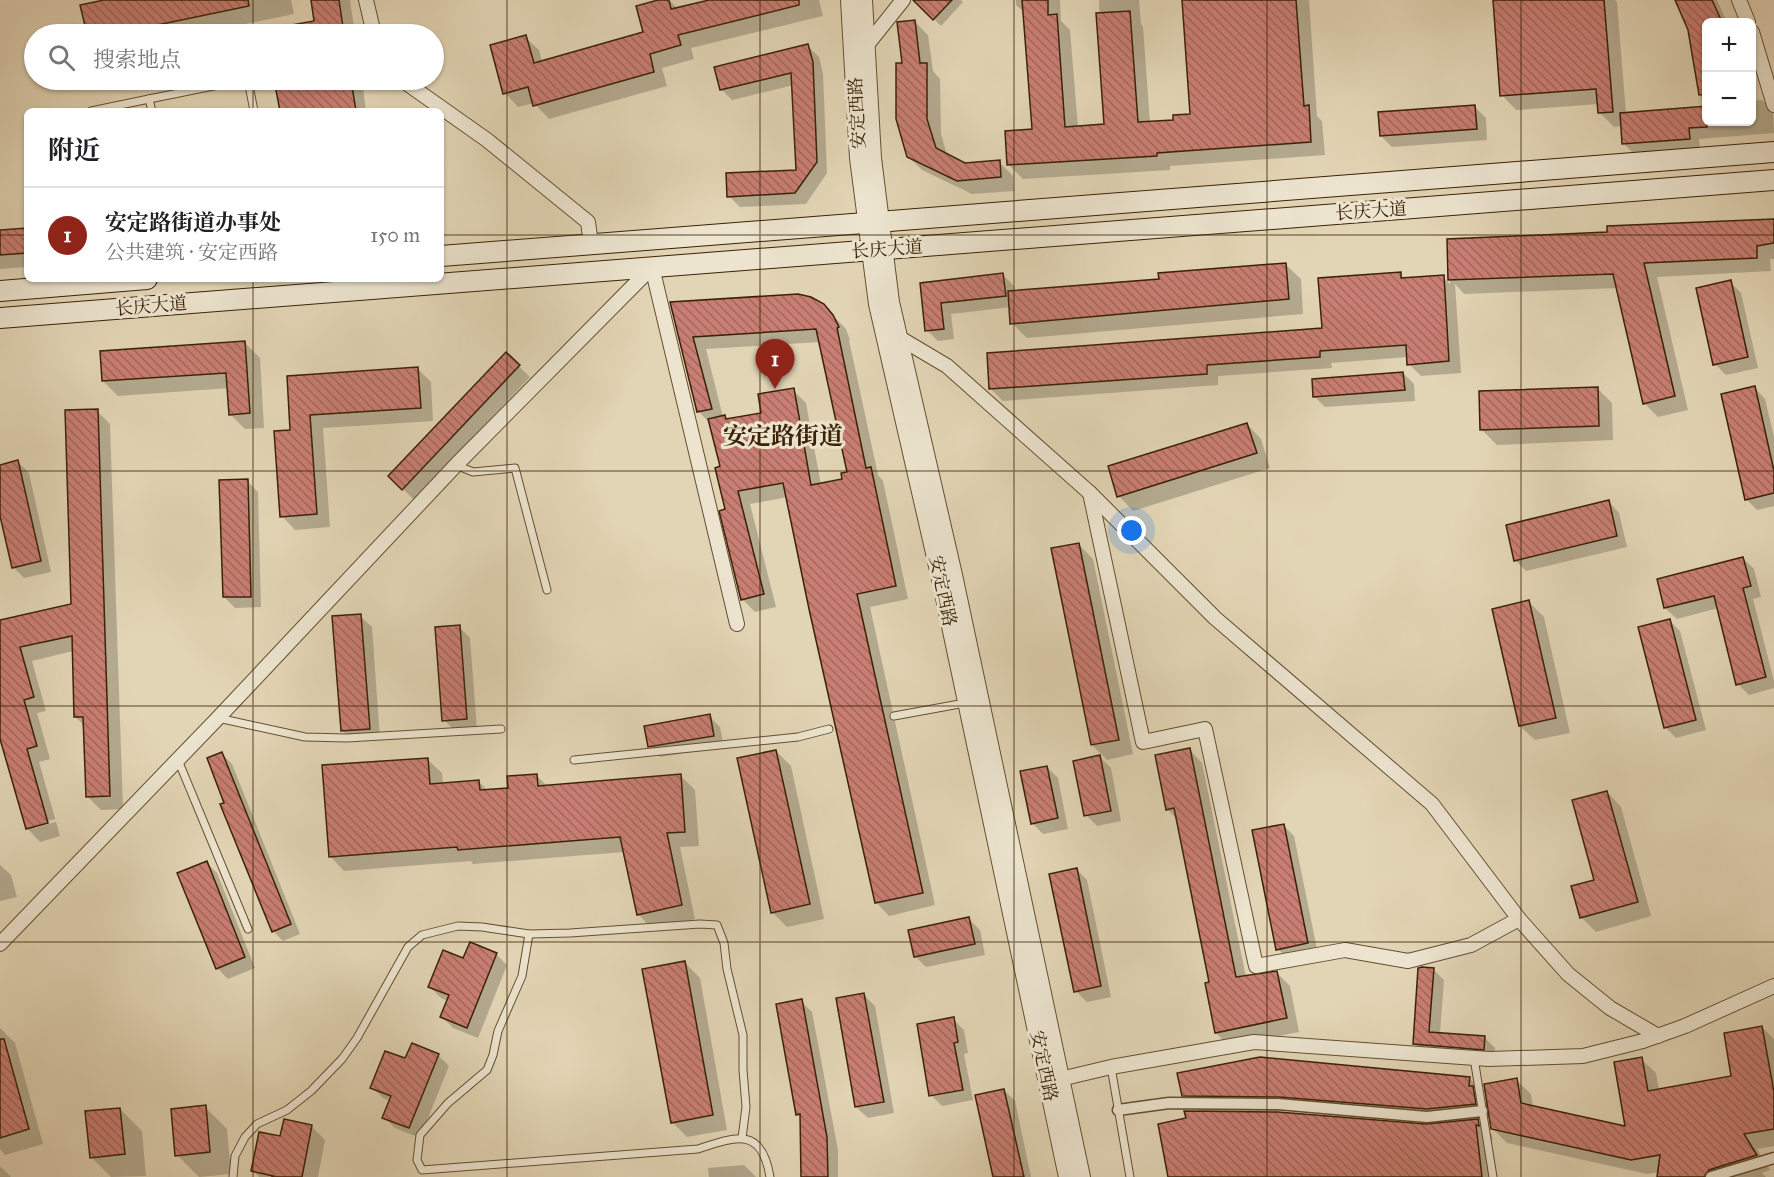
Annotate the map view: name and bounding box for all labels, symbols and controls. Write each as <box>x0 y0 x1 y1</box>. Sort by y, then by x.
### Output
map controls <box>1702 18 1756 126</box>
button: + <box>1702 18 1756 72</box>
search box <box>24 24 444 90</box>
icon: search <box>45 41 78 74</box>
text: 搜索地点 <box>93 46 181 73</box>
button: − <box>1702 72 1756 126</box>
street label: 安定西路 <box>844 76 870 150</box>
text: 附近 <box>48 134 100 166</box>
street label: 长庆大道 <box>1334 198 1408 224</box>
text: 安定路街道办事处 <box>105 209 281 236</box>
text: 1 <box>64 223 71 247</box>
text: 150 m <box>370 223 420 247</box>
street label: 长庆大道 <box>850 236 924 262</box>
text: 公共建筑 · 安定西路 <box>105 240 278 264</box>
street label: 长庆大道 <box>114 292 188 320</box>
pin: 1 <box>756 340 794 389</box>
district label: 安定路街道 <box>723 421 843 451</box>
your location <box>1117 516 1146 545</box>
street label: 安定西路 <box>925 553 961 629</box>
street label: 安定西路 <box>1026 1028 1062 1104</box>

